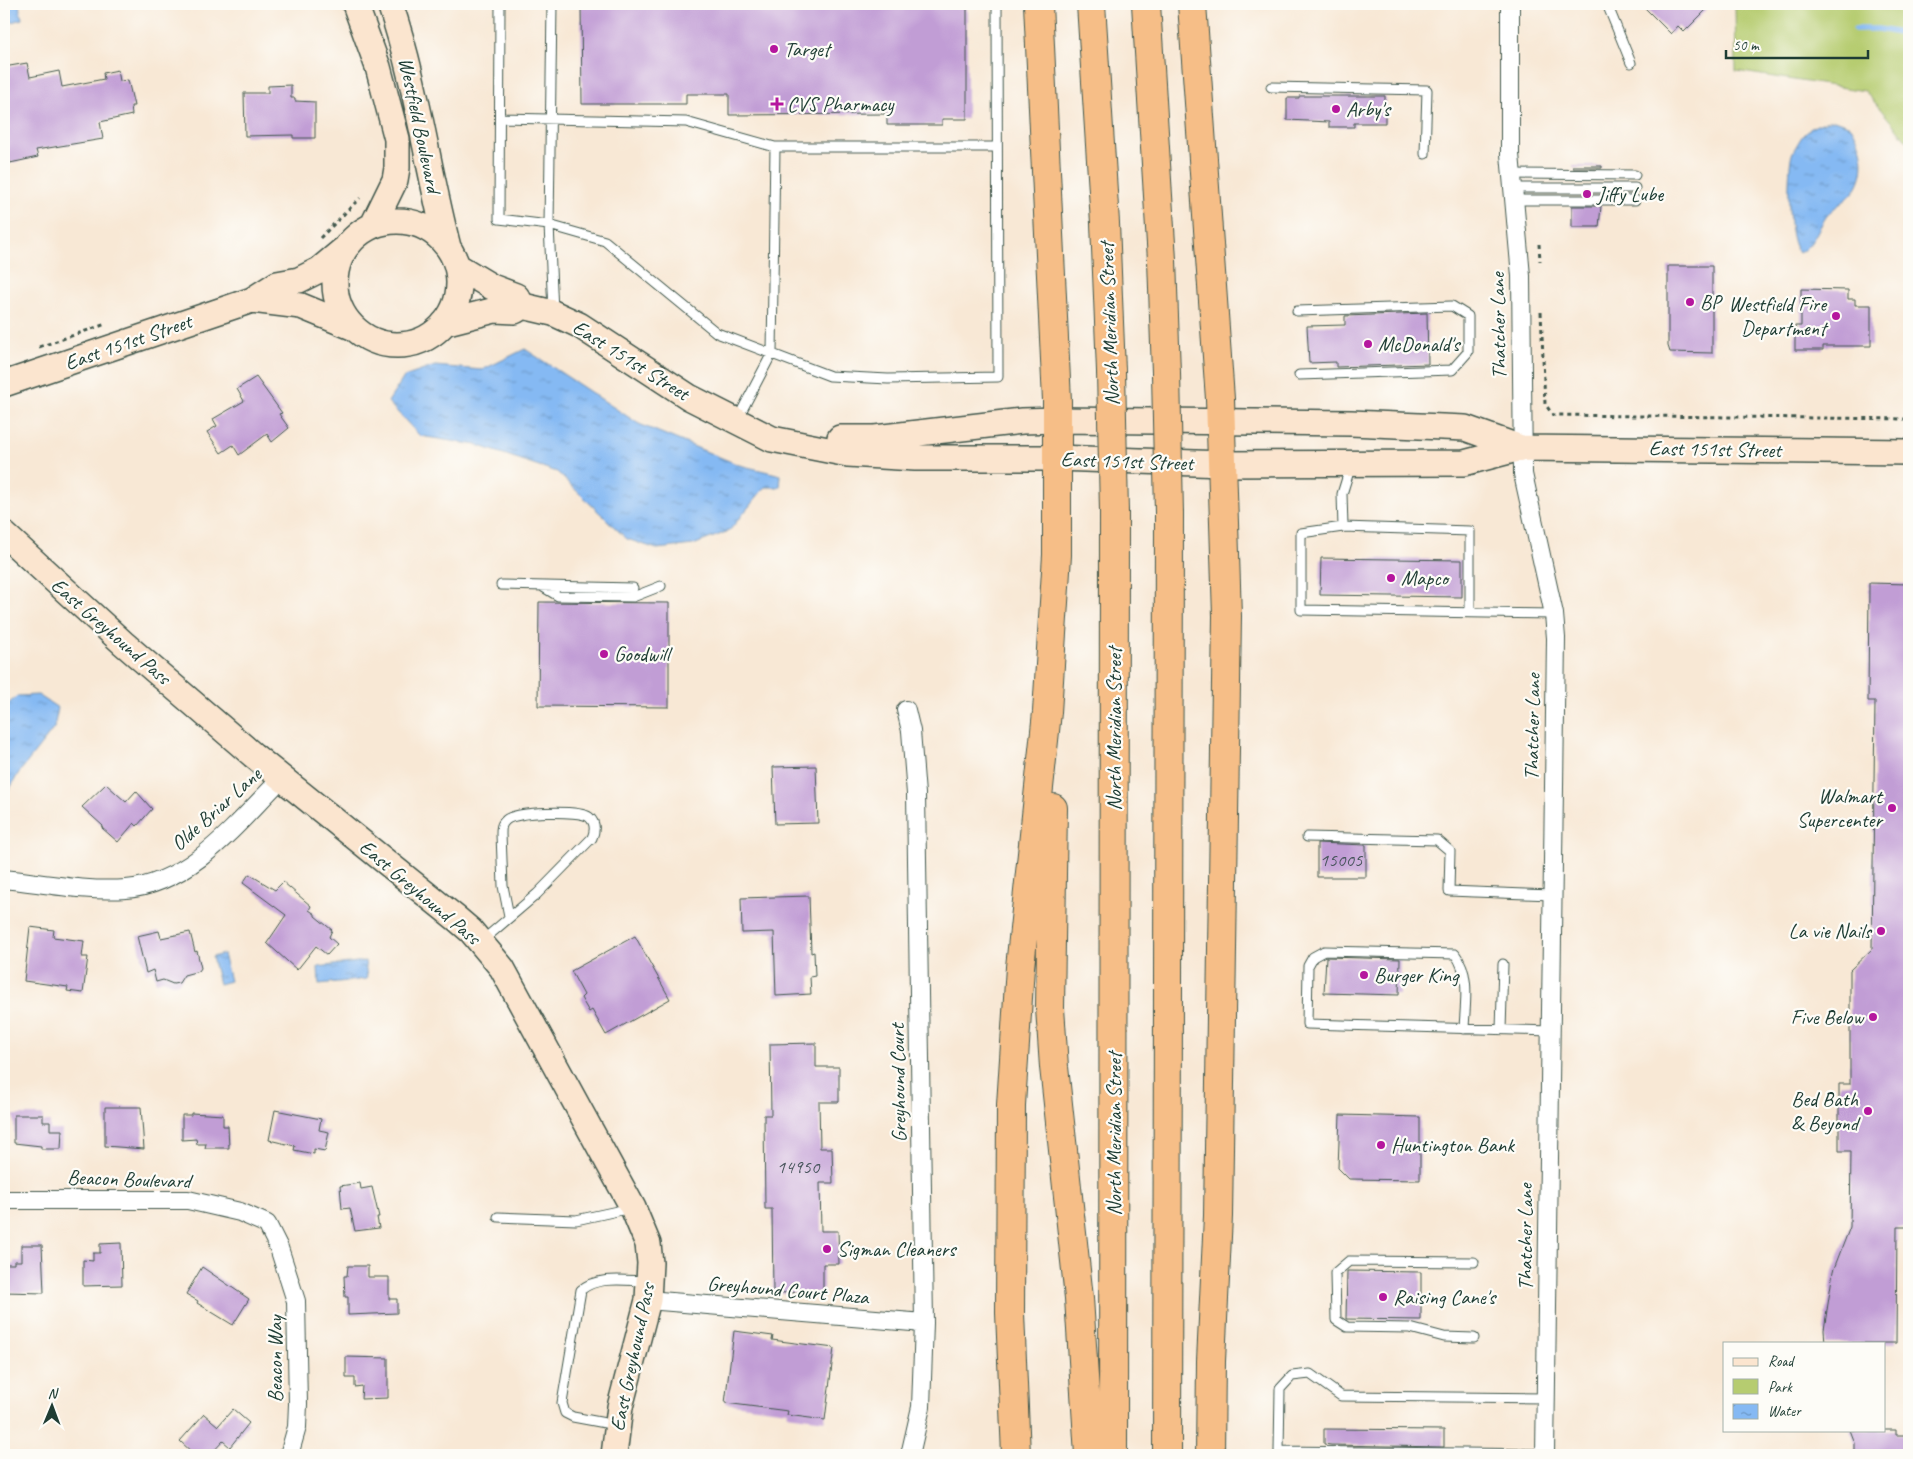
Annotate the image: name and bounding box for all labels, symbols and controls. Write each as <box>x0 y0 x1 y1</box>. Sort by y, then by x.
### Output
scale bar <box>1726 28 1868 60</box>
place label: Target <box>784 36 833 62</box>
text: 50 m <box>1733 36 1760 55</box>
marker: Target <box>768 43 780 55</box>
street label: Westfield Boulevard <box>393 55 448 199</box>
place label: CVS Pharmacy <box>787 91 895 117</box>
place label: Arby's <box>1346 96 1392 122</box>
marker: CVS Pharmacy <box>771 98 783 110</box>
marker: Arby's <box>1330 103 1342 115</box>
place label: Jiffy Lube <box>1596 181 1664 207</box>
marker: Jiffy Lube <box>1581 188 1593 200</box>
street label: North Meridian Street <box>1093 239 1125 406</box>
street label: Thatcher Lane <box>1484 270 1512 380</box>
place label: BP <box>1700 289 1724 315</box>
place label: Westfield Fire Department <box>1729 291 1829 341</box>
marker: BP <box>1684 296 1696 308</box>
street label: East 151st Street <box>61 307 197 376</box>
marker: Westfield Fire Department <box>1830 310 1842 322</box>
street label: East 151st Street <box>568 314 696 407</box>
place label: McDonald's <box>1378 331 1461 357</box>
marker: McDonald's <box>1362 338 1374 350</box>
street label: East 151st Street <box>1649 435 1783 463</box>
street label: East 151st Street <box>1060 446 1196 476</box>
place label: Mapco <box>1401 565 1451 591</box>
street label: East Greyhound Pass <box>46 572 178 691</box>
marker: Mapco <box>1385 572 1397 584</box>
place label: Goodwill <box>614 641 673 667</box>
street label: North Meridian Street <box>1101 644 1127 811</box>
marker: Goodwill <box>598 648 610 660</box>
street label: Thatcher Lane <box>1518 671 1546 781</box>
street label: Olde Briar Lane <box>165 761 267 856</box>
place label: Walmart Supercenter <box>1797 783 1884 833</box>
marker: Walmart Supercenter <box>1886 802 1898 814</box>
street label: East Greyhound Pass <box>354 834 487 951</box>
house number: 15005 <box>1320 848 1364 872</box>
place label: La vie Nails <box>1789 918 1873 944</box>
marker: La vie Nails <box>1875 925 1887 937</box>
place label: Burger King <box>1374 962 1460 988</box>
marker: Burger King <box>1358 969 1370 981</box>
place label: Five Below <box>1791 1004 1865 1030</box>
marker: Five Below <box>1867 1011 1879 1023</box>
street label: Greyhound Court <box>884 1021 912 1143</box>
street label: North Meridian Street <box>1101 1049 1127 1216</box>
place label: Bed Bath & Beyond <box>1791 1086 1861 1136</box>
marker: Bed Bath & Beyond <box>1862 1105 1874 1117</box>
place label: Huntington Bank <box>1391 1132 1515 1158</box>
marker: Huntington Bank <box>1375 1139 1387 1151</box>
house number: 14950 <box>777 1155 821 1179</box>
street label: Beacon Boulevard <box>67 1164 194 1194</box>
street label: Thatcher Lane <box>1512 1181 1538 1290</box>
place label: Sigman Cleaners <box>837 1236 957 1262</box>
marker: Sigman Cleaners <box>821 1243 833 1255</box>
street label: Greyhound Court Plaza <box>706 1270 872 1310</box>
street label: East Greyhound Pass <box>604 1279 661 1433</box>
place label: Raising Cane's <box>1393 1284 1497 1310</box>
marker: Raising Cane's <box>1377 1291 1389 1303</box>
street label: Beacon Way <box>262 1314 288 1403</box>
legend <box>1723 1342 1886 1432</box>
text: Road <box>1768 1352 1795 1371</box>
text: Park <box>1768 1378 1793 1397</box>
north arrow <box>28 1382 78 1432</box>
text: N <box>48 1385 59 1402</box>
text: Water <box>1768 1402 1802 1421</box>

